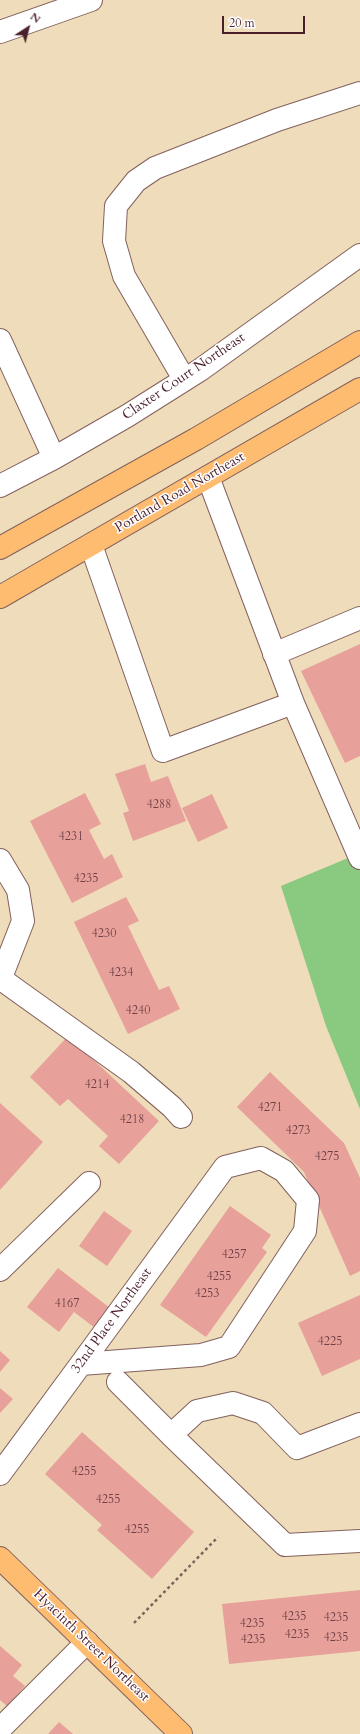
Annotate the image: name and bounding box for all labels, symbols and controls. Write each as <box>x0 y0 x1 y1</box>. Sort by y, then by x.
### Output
north arrow <box>8 8 48 48</box>
scale bar <box>224 8 307 34</box>
text: N <box>27 9 44 27</box>
text: 20 m <box>229 15 255 31</box>
street label: Claxter Court Northeast <box>119 330 249 424</box>
street label: Portland Road Northeast <box>112 449 248 537</box>
house number: 4288 <box>147 798 171 812</box>
house number: 4231 <box>59 830 83 844</box>
house number: 4235 <box>74 872 98 886</box>
house number: 4230 <box>92 927 116 941</box>
house number: 4234 <box>109 966 133 980</box>
house number: 4240 <box>126 1004 150 1018</box>
house number: 4214 <box>85 1078 109 1092</box>
house number: 4271 <box>258 1101 282 1115</box>
house number: 4218 <box>120 1113 144 1127</box>
house number: 4273 <box>286 1124 310 1138</box>
house number: 4275 <box>315 1150 339 1164</box>
house number: 4257 <box>222 1248 246 1262</box>
street label: 32nd Place Northeast <box>68 1265 156 1377</box>
house number: 4255 <box>207 1270 231 1284</box>
house number: 4253 <box>195 1287 219 1301</box>
house number: 4167 <box>55 1297 79 1311</box>
house number: 4225 <box>318 1335 342 1349</box>
house number: 4255 <box>72 1465 96 1479</box>
house number: 4255 <box>96 1493 120 1507</box>
house number: 4255 <box>125 1523 149 1537</box>
street label: Hyacinth Street Northeast <box>29 1586 153 1706</box>
house number: 4235 <box>282 1610 306 1624</box>
house number: 4235 <box>324 1611 348 1625</box>
house number: 4235 <box>240 1617 264 1631</box>
house number: 4235 <box>285 1628 309 1642</box>
house number: 4235 <box>324 1631 348 1645</box>
house number: 4235 <box>241 1633 265 1647</box>

